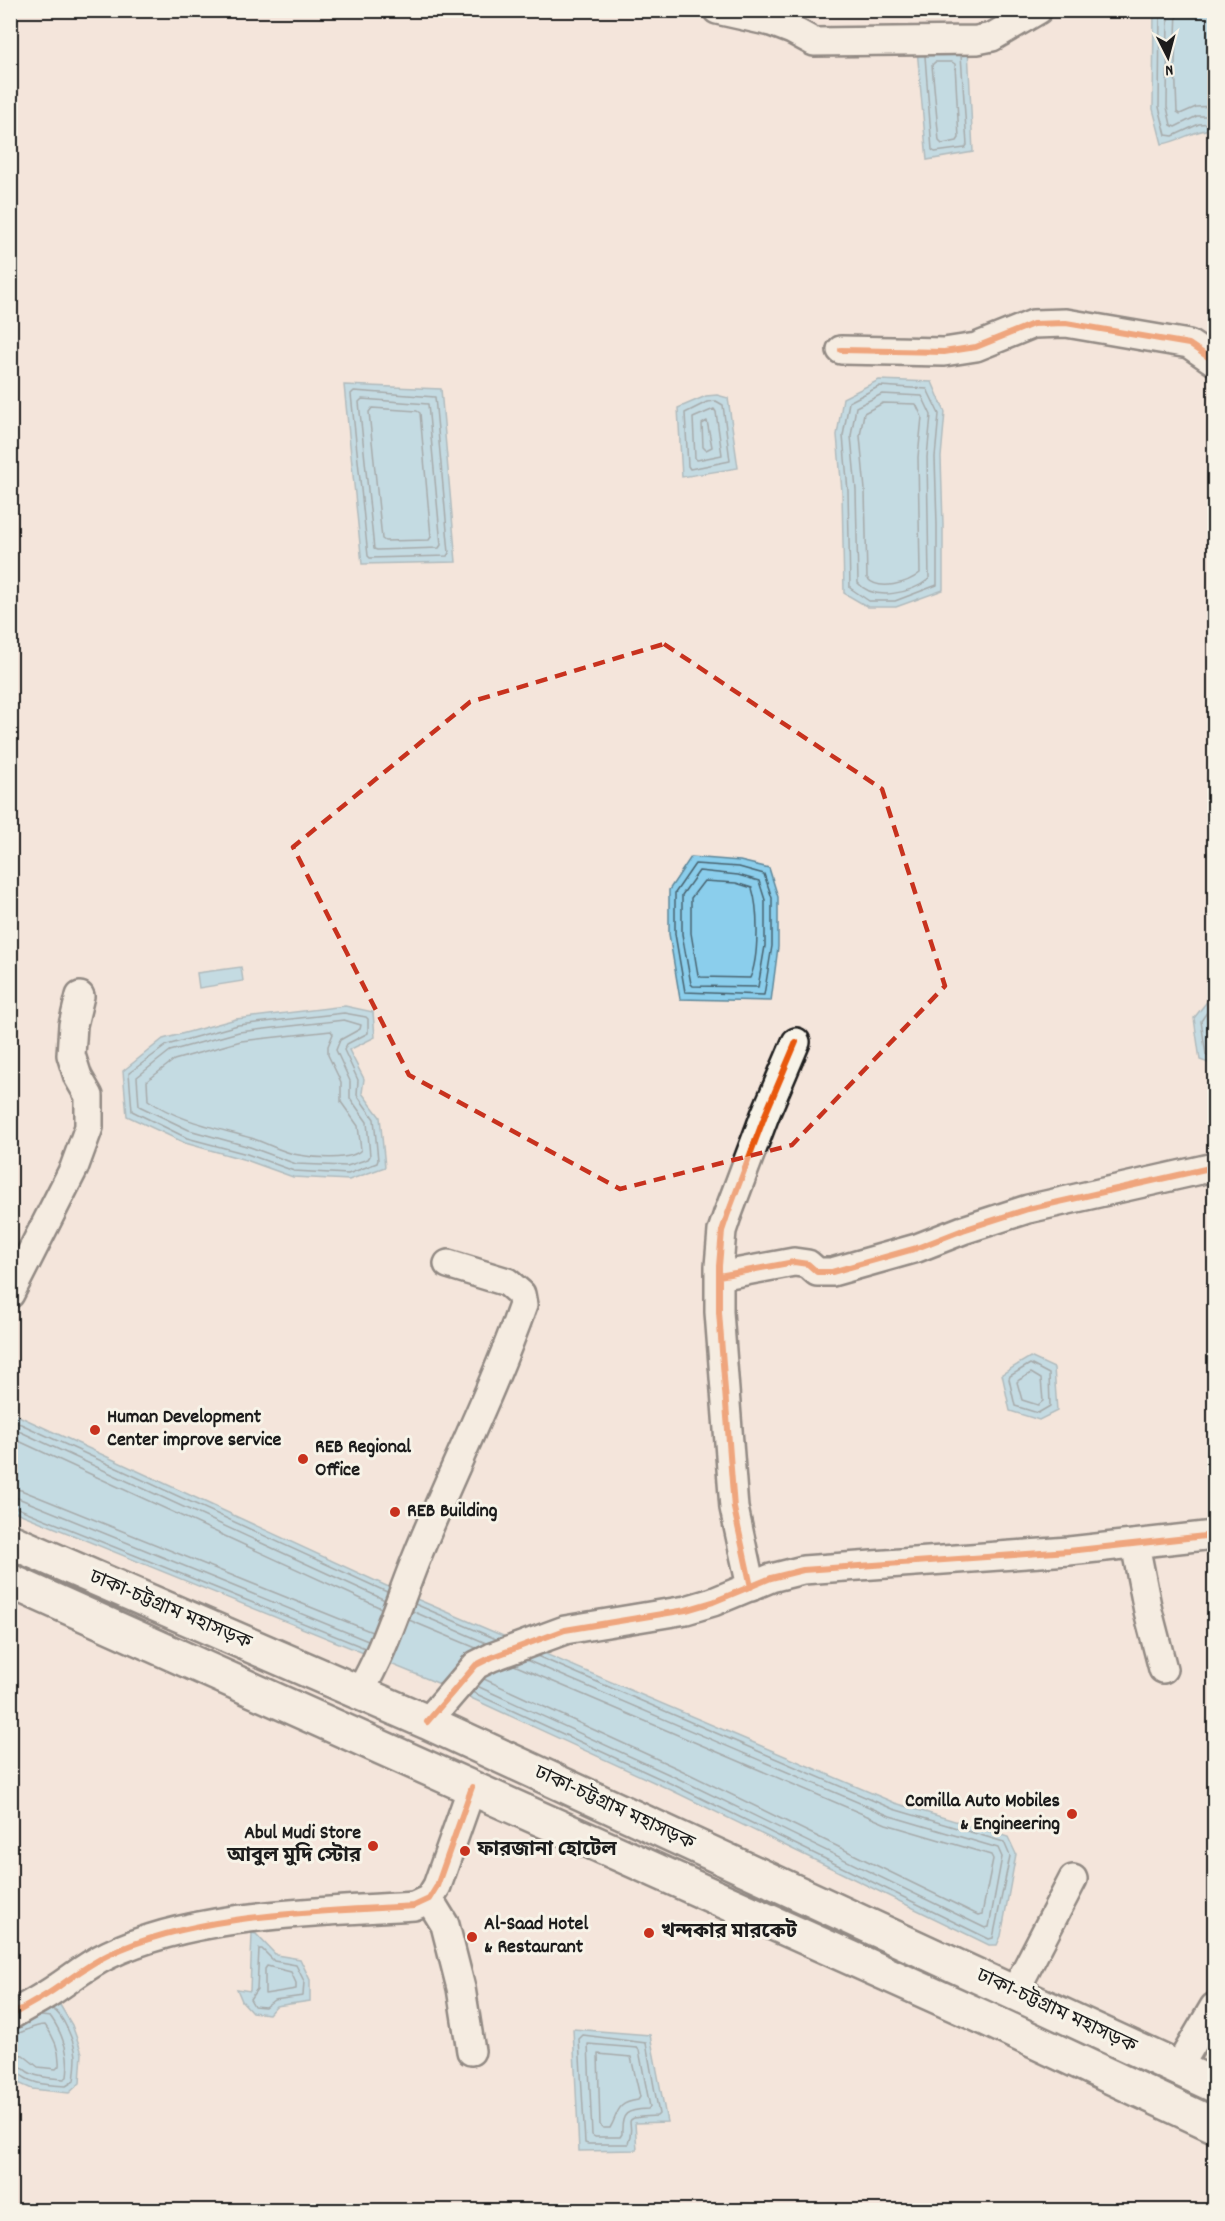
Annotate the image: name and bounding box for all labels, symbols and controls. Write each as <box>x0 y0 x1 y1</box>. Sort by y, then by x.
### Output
north arrow <box>1138 27 1198 87</box>
text: N <box>1164 58 1174 81</box>
place label: Human Development Center improve service <box>107 1404 281 1455</box>
marker: Human Development Center improve service <box>88 1423 102 1437</box>
place label: REB Regional Office <box>315 1434 411 1485</box>
marker: REB Regional Office <box>296 1452 310 1466</box>
place label: REB Building <box>407 1498 498 1526</box>
marker: REB Building <box>388 1505 402 1519</box>
street label: ঢাকা-চট্টগ্রাম মহাসড়ক <box>84 1563 257 1658</box>
street label: ঢাকা-চট্টগ্রাম মহাসড়ক <box>528 1758 700 1859</box>
place label: Comilla Auto Mobiles & Engineering <box>905 1788 1060 1839</box>
marker: Comilla Auto Mobiles & Engineering <box>1065 1807 1079 1821</box>
place label: Abul Mudi Store আবুল মুদি স্টোর <box>226 1820 362 1871</box>
place label: ফারজানা হোটেল <box>476 1836 617 1865</box>
marker: Abul Mudi Store আবুল মুদি স্টোর <box>366 1839 380 1853</box>
marker: ফারজানা হোটেল <box>458 1844 472 1858</box>
place label: Al-Saad Hotel & Restaurant <box>484 1911 588 1962</box>
place label: খন্দকার মারকেট <box>661 1918 798 1947</box>
marker: খন্দকার মারকেট <box>642 1926 656 1940</box>
marker: Al-Saad Hotel & Restaurant <box>465 1930 479 1944</box>
street label: ঢাকা-চট্টগ্রাম মহাসড়ক <box>970 1961 1142 2062</box>

